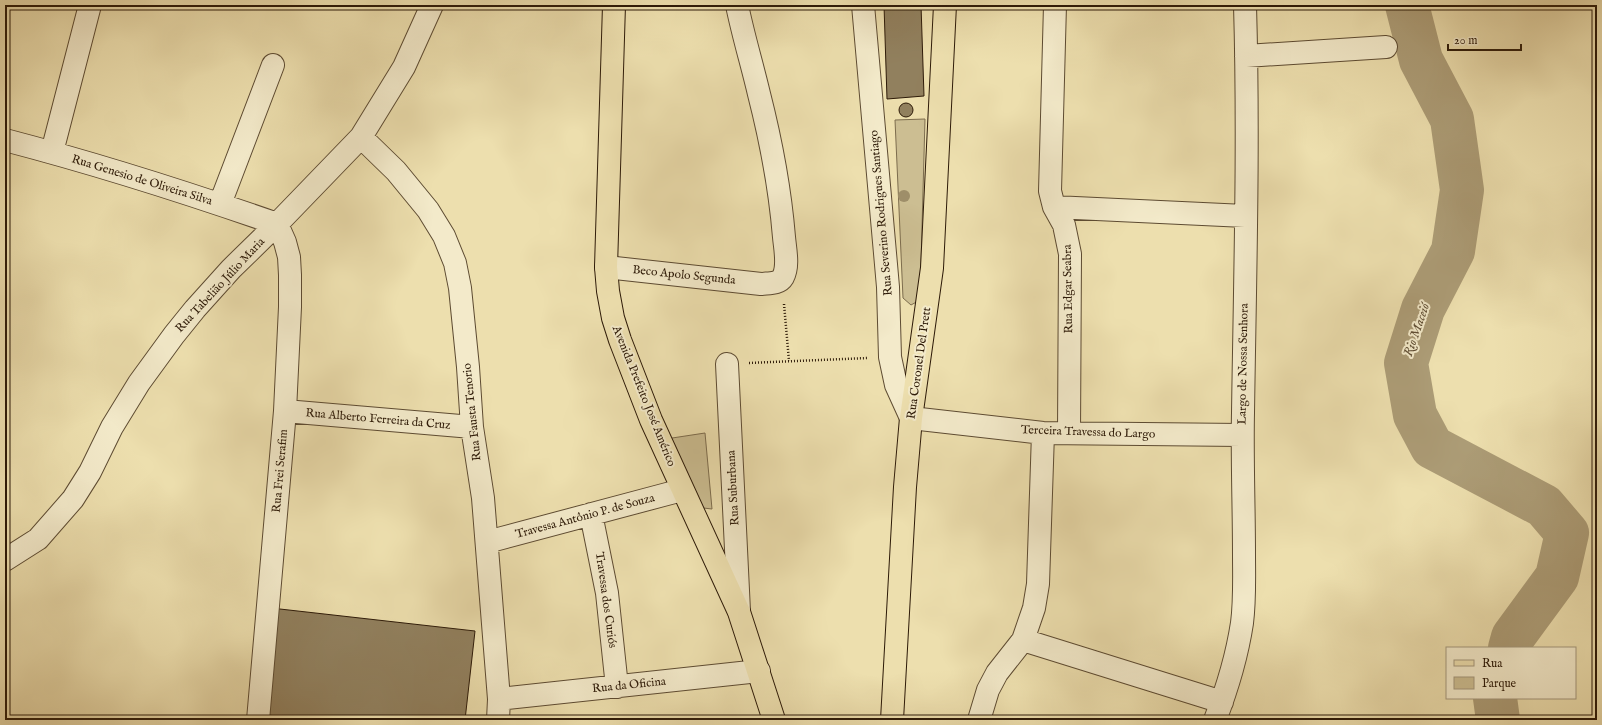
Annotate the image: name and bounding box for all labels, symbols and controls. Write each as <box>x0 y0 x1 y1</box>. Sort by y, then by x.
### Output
scale bar <box>1448 26 1521 52</box>
text: 20 m <box>1454 33 1477 48</box>
street label: Rua Severino Rodrigues Santiago <box>866 129 896 297</box>
street label: Rua Genesio de Oliveira Silva <box>70 151 215 209</box>
street label: Rua Tabelião Júlio Maria <box>172 234 269 336</box>
street label: Rua Edgar Seabra <box>1060 243 1076 334</box>
street label: Beco Apolo Segunda <box>632 262 737 289</box>
water label: Rio Maceió <box>1400 300 1434 359</box>
street label: Largo de Nossa Senhora <box>1234 302 1252 425</box>
street label: Rua Coronel Del Prett <box>904 306 934 420</box>
street label: Avenida Prefeito José Américo <box>607 322 679 470</box>
street label: Rua Fausta Tenorio <box>459 362 485 462</box>
street label: Rua Alberto Ferreira da Cruz <box>305 405 452 433</box>
street label: Terceira Travessa do Largo <box>1021 422 1156 442</box>
street label: Rua Frei Serafim <box>269 429 291 513</box>
street label: Rua Suburbana <box>723 449 742 526</box>
street label: Travessa Antônio P. de Souza <box>514 490 657 542</box>
street label: Travessa dos Curiós <box>592 551 620 649</box>
legend <box>1446 647 1576 699</box>
text: Rua <box>1482 656 1503 671</box>
street label: Rua da Oficina <box>591 674 667 696</box>
text: Parque <box>1482 676 1517 692</box>

